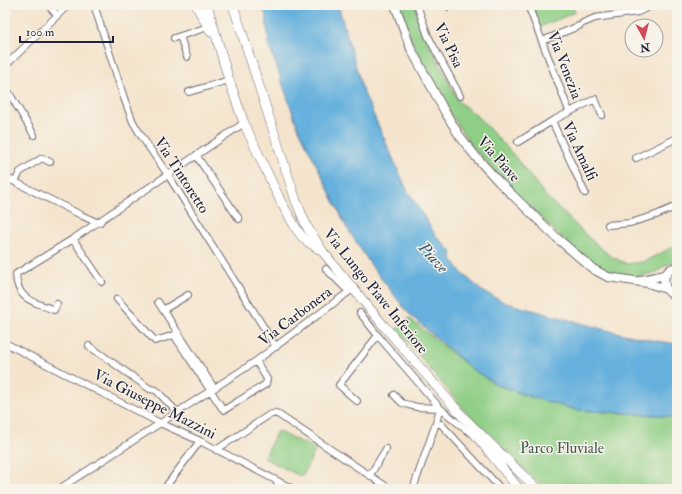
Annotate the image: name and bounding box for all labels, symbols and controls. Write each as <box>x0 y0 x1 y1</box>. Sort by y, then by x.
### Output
scale bar <box>20 18 113 44</box>
north arrow <box>624 18 664 58</box>
street label: Via Pisa <box>430 20 468 72</box>
text: 100 m <box>26 25 55 40</box>
street label: Via Venezia <box>543 29 586 102</box>
text: N <box>638 40 652 55</box>
street label: Via Amalfi <box>558 119 602 184</box>
street label: Via Piave <box>473 133 524 186</box>
street label: Via Tintoretto <box>150 134 213 217</box>
street label: Via Lungo Piave Inferiore <box>319 225 432 358</box>
water label: Piave <box>413 237 453 278</box>
street label: Via Carbonera <box>255 282 336 350</box>
street label: Via Giuseppe Mazzini <box>90 365 219 444</box>
park label: Parco Fluviale <box>520 439 604 458</box>

